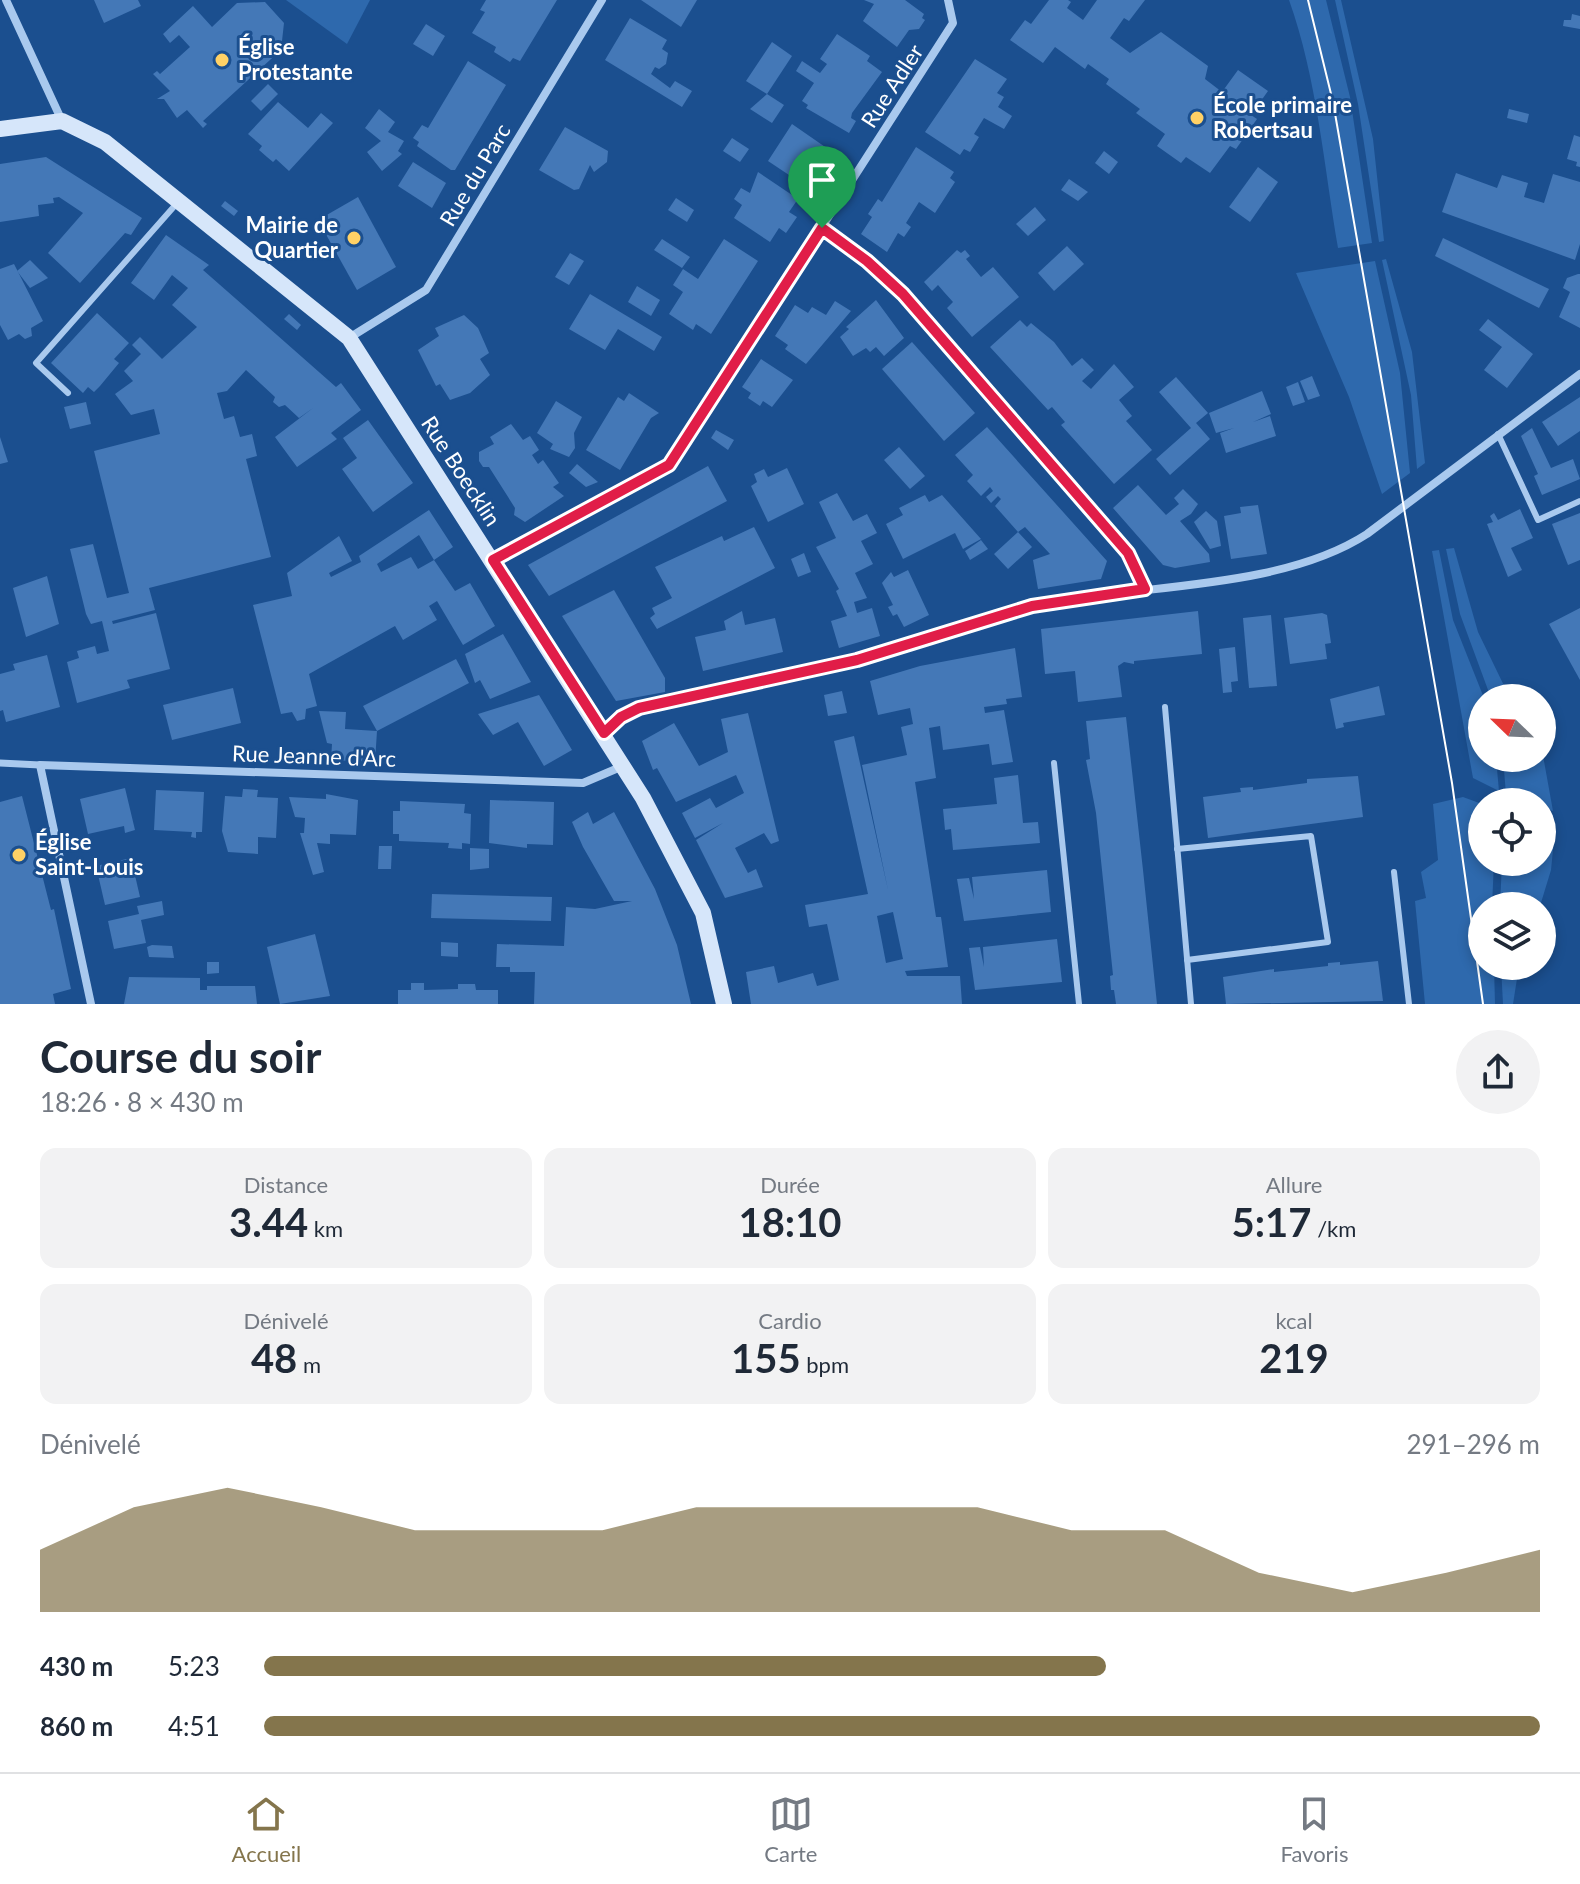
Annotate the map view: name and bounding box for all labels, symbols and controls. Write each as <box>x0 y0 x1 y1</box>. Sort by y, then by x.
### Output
place label: Église Protestante <box>238 33 353 85</box>
street label: Rue Adler <box>855 39 928 132</box>
marker: Église Protestante <box>213 51 231 69</box>
place label: École primaire Robertsau <box>1213 91 1352 143</box>
marker: École primaire Robertsau <box>1188 109 1206 127</box>
street label: Rue du Parc <box>433 119 516 231</box>
pin <box>788 146 856 228</box>
icon: arrive <box>800 158 844 202</box>
place label: Mairie de Quartier <box>246 211 339 263</box>
marker: Mairie de Quartier <box>345 229 363 247</box>
street label: Rue Boecklin <box>416 411 507 531</box>
north arrow <box>1468 684 1556 772</box>
map controls <box>1468 684 1556 980</box>
street label: Rue Jeanne d'Arc <box>232 739 396 772</box>
button: locate <box>1468 788 1556 876</box>
place label: Église Saint-Louis <box>35 828 143 880</box>
marker: Église Saint-Louis <box>10 846 28 864</box>
button: layers <box>1468 892 1556 980</box>
text: Course du soir <box>40 1030 321 1082</box>
button: share <box>1456 1030 1540 1114</box>
text: 18:26 · 8 × 430 m <box>40 1086 244 1118</box>
text: Distance <box>244 1171 328 1198</box>
text: Durée <box>760 1171 820 1198</box>
text: Allure <box>1266 1171 1322 1198</box>
text: 3.44 <box>229 1198 308 1246</box>
text: 18:10 <box>738 1198 842 1246</box>
text: 5:17 <box>1232 1198 1312 1246</box>
text: km <box>308 1215 343 1242</box>
text: /km <box>1312 1215 1356 1242</box>
text: Dénivelé <box>243 1307 329 1334</box>
text: Cardio <box>758 1307 822 1334</box>
text: kcal <box>1275 1307 1313 1334</box>
text: 48 <box>251 1334 297 1382</box>
text: 155 <box>731 1334 801 1382</box>
text: 219 <box>1259 1334 1329 1382</box>
text: m <box>297 1351 321 1378</box>
text: bpm <box>801 1351 849 1378</box>
text: Dénivelé <box>40 1428 141 1460</box>
text: 291–296 m <box>1406 1428 1540 1460</box>
text: 430 m <box>40 1650 113 1682</box>
text: 5:23 <box>168 1650 220 1682</box>
text: 860 m <box>40 1710 113 1742</box>
text: 4:51 <box>168 1710 220 1742</box>
tab: Accueil <box>232 1792 301 1867</box>
tab: Carte <box>764 1792 817 1867</box>
tab: Favoris <box>1281 1792 1348 1867</box>

